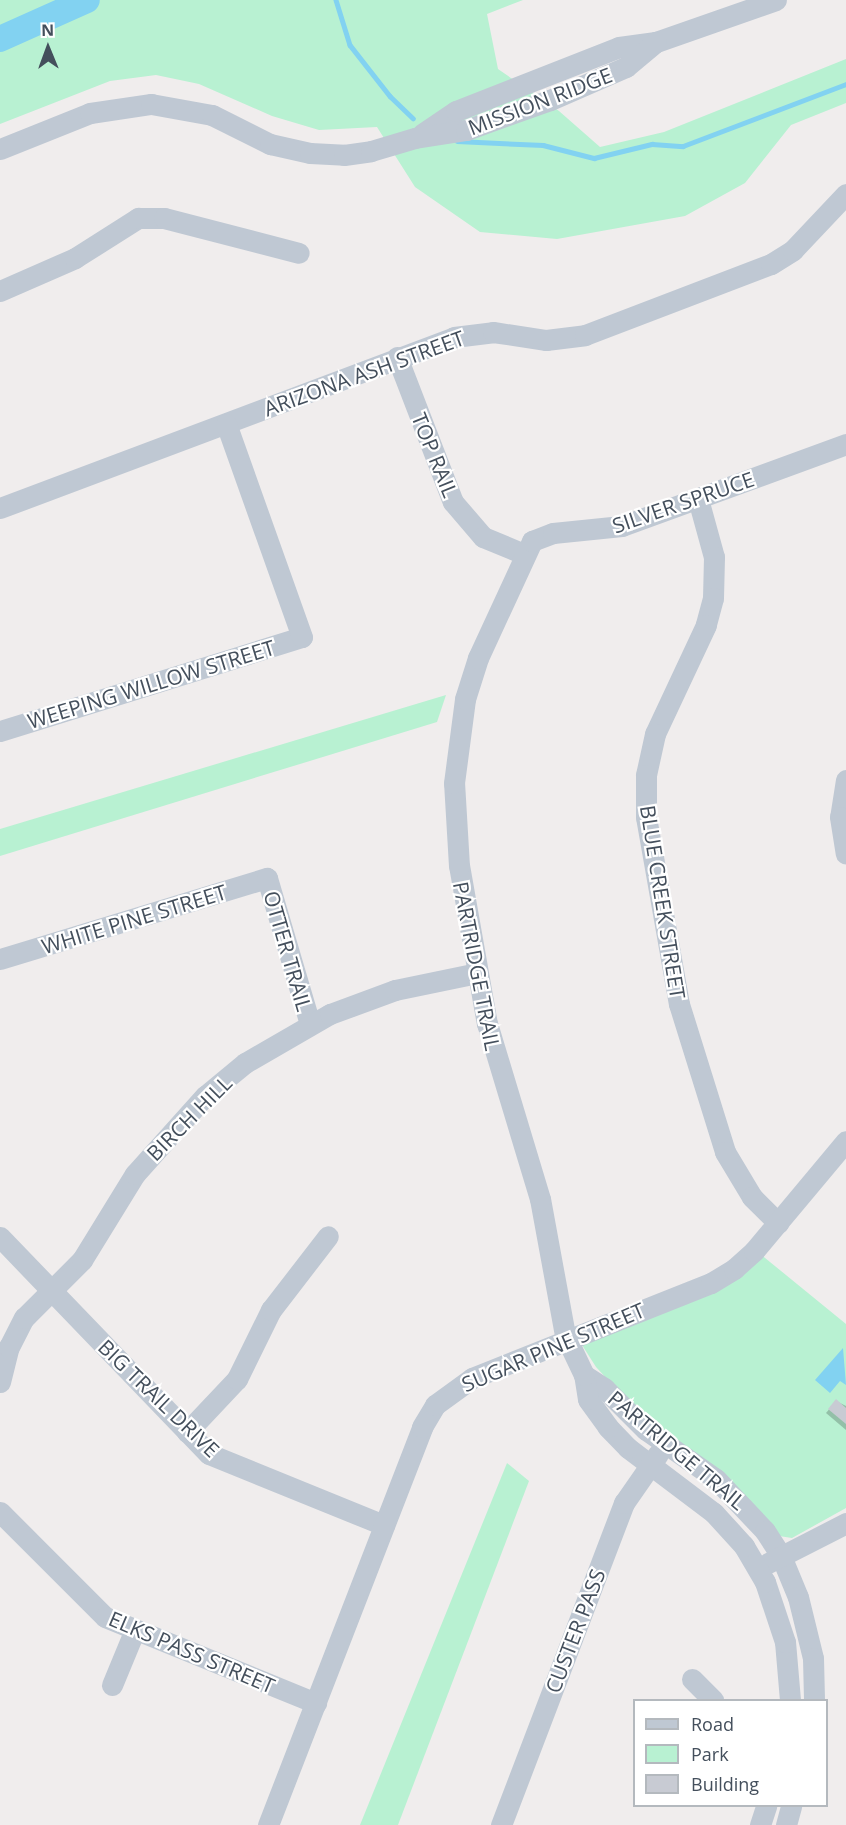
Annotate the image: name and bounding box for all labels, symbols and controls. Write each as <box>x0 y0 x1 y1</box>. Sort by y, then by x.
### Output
north arrow <box>18 18 78 78</box>
text: N <box>41 19 54 41</box>
street label: MISSION RIDGE <box>464 62 616 140</box>
street label: ARIZONA ASH STREET <box>260 325 468 421</box>
street label: TOP RAIL <box>407 409 463 501</box>
street label: SILVER SPRUCE <box>609 466 757 538</box>
street label: WEEPING WILLOW STREET <box>24 634 278 734</box>
street label: BLUE CREEK STREET <box>635 803 691 1001</box>
street label: WHITE PINE STREET <box>39 879 229 959</box>
street label: PARTRIDGE TRAIL <box>448 879 506 1053</box>
street label: OTTER TRAIL <box>259 888 317 1014</box>
street label: BIRCH HILL <box>141 1070 237 1166</box>
street label: SUGAR PINE STREET <box>458 1297 648 1397</box>
street label: BIG TRAIL DRIVE <box>93 1334 225 1462</box>
street label: PARTRIDGE TRAIL <box>603 1385 751 1515</box>
street label: CUSTER PASS <box>540 1566 610 1696</box>
street label: ELKS PASS STREET <box>105 1606 279 1698</box>
legend <box>633 1699 828 1807</box>
text: Road <box>691 1712 734 1736</box>
text: Park <box>691 1742 729 1766</box>
text: Building <box>691 1772 759 1796</box>

